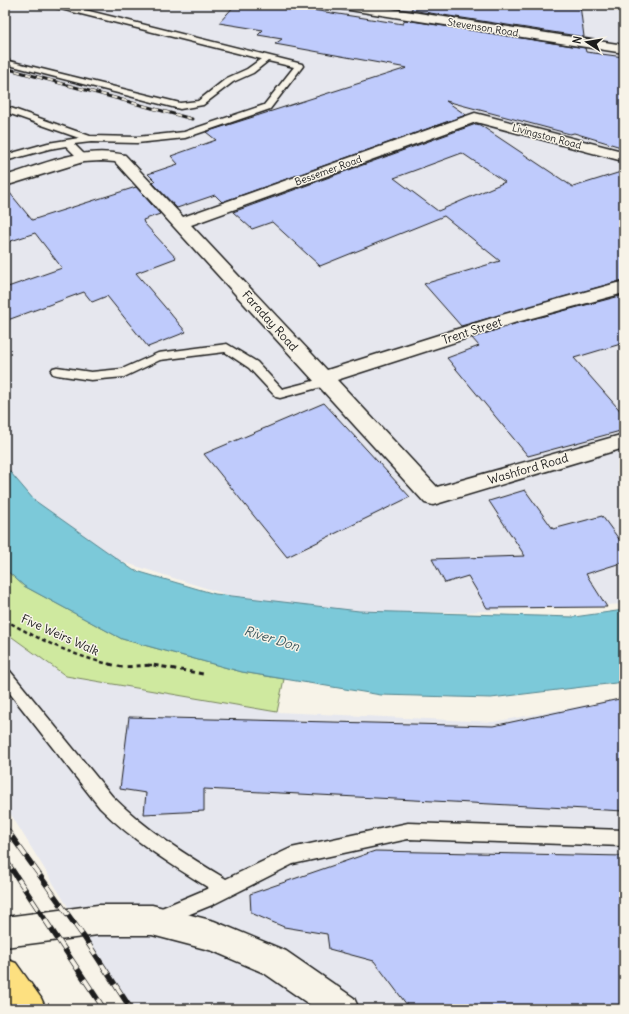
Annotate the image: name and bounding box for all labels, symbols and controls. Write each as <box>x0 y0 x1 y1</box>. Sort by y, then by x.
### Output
street label: Stevenson Road <box>446 15 520 40</box>
north arrow <box>567 22 607 62</box>
text: N <box>570 35 585 45</box>
street label: Livingston Road <box>511 121 583 152</box>
street label: Bessemer Road <box>293 152 364 189</box>
street label: Faraday Road <box>239 287 301 354</box>
street label: Trent Street <box>440 314 504 347</box>
street label: Washford Road <box>486 450 570 487</box>
street label: Five Weirs Walk <box>19 611 101 658</box>
water label: River Don <box>242 622 302 655</box>

